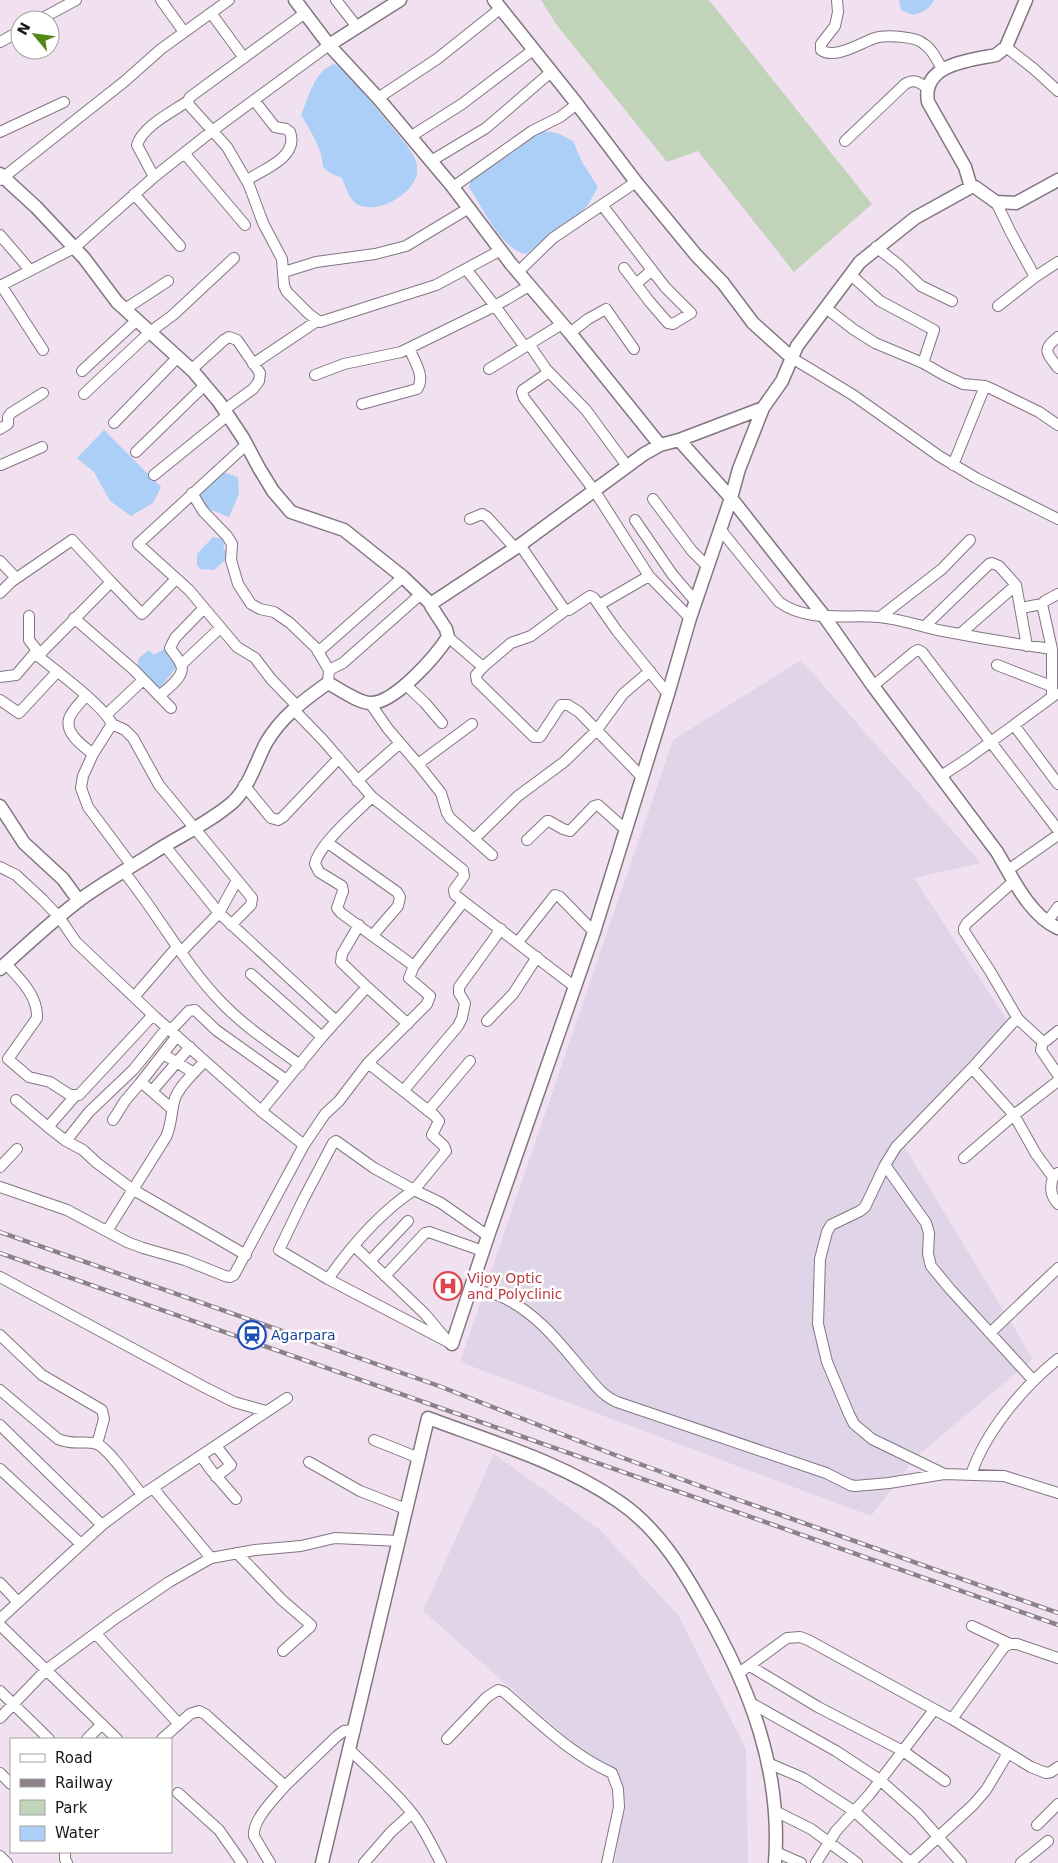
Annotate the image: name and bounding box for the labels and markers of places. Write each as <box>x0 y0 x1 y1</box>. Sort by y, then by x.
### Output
place label: Vijoy Optic and Polyclinic <box>467 1270 562 1302</box>
hospital icon: Vijoy Optic and Polyclinic <box>433 1271 463 1301</box>
station icon: Agarpara <box>237 1320 267 1350</box>
place label: Agarpara <box>271 1327 336 1343</box>

